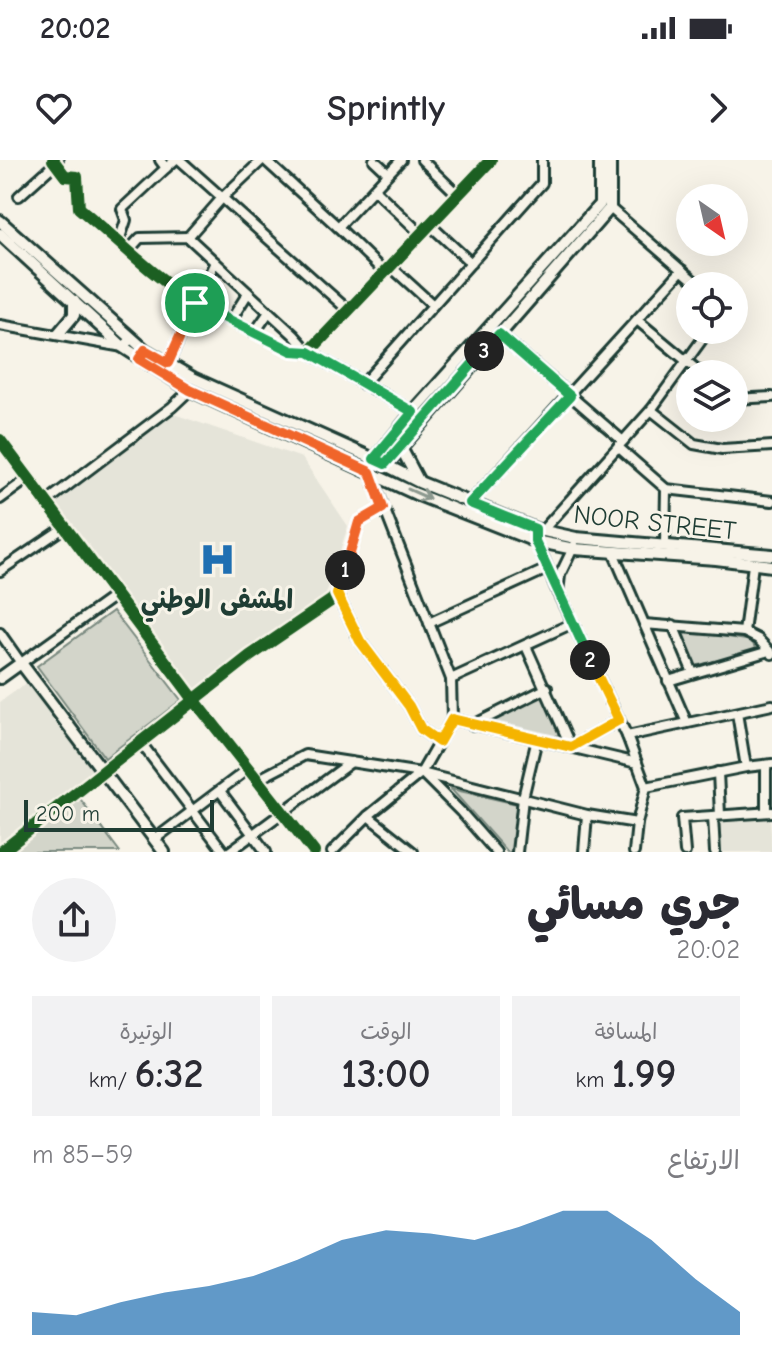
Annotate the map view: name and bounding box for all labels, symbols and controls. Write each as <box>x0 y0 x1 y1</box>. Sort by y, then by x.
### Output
text: 20:02 <box>40 11 110 46</box>
icon: heart <box>32 86 76 130</box>
icon: forward <box>696 86 740 130</box>
text: Sprintly <box>327 88 445 129</box>
north arrow <box>676 184 748 256</box>
map controls <box>676 184 748 432</box>
pin <box>161 269 229 337</box>
button: locate <box>676 272 748 344</box>
icon: arrive <box>173 281 217 325</box>
pin: 3 <box>464 331 504 371</box>
text: 3 <box>479 338 489 364</box>
button: layers <box>676 360 748 432</box>
one-way arrow <box>406 488 430 503</box>
street label: NOOR STREET <box>572 500 738 546</box>
hospital icon: المشفى الوطني <box>198 541 236 579</box>
pin: 1 <box>325 550 365 590</box>
text: 1 <box>341 557 349 583</box>
place label: المشفى الوطني <box>141 585 293 623</box>
pin: 2 <box>570 640 610 680</box>
text: 2 <box>585 647 595 673</box>
scale bar <box>24 796 214 832</box>
text: 200 m <box>36 801 100 827</box>
button: share <box>32 878 116 962</box>
text: جري مسائي <box>527 879 740 930</box>
text: 20:02 <box>676 935 740 965</box>
text: الوتيرة <box>119 1019 173 1045</box>
text: الوقت <box>360 1019 412 1045</box>
text: المسافة <box>595 1019 657 1045</box>
text: 6:32 <box>134 1051 203 1097</box>
text: 13:00 <box>341 1051 431 1097</box>
text: 1.99 <box>612 1051 677 1097</box>
text: /km <box>89 1067 134 1093</box>
text: km <box>575 1067 612 1093</box>
text: 59–85 m <box>32 1140 133 1170</box>
text: الارتفاع <box>667 1146 740 1176</box>

